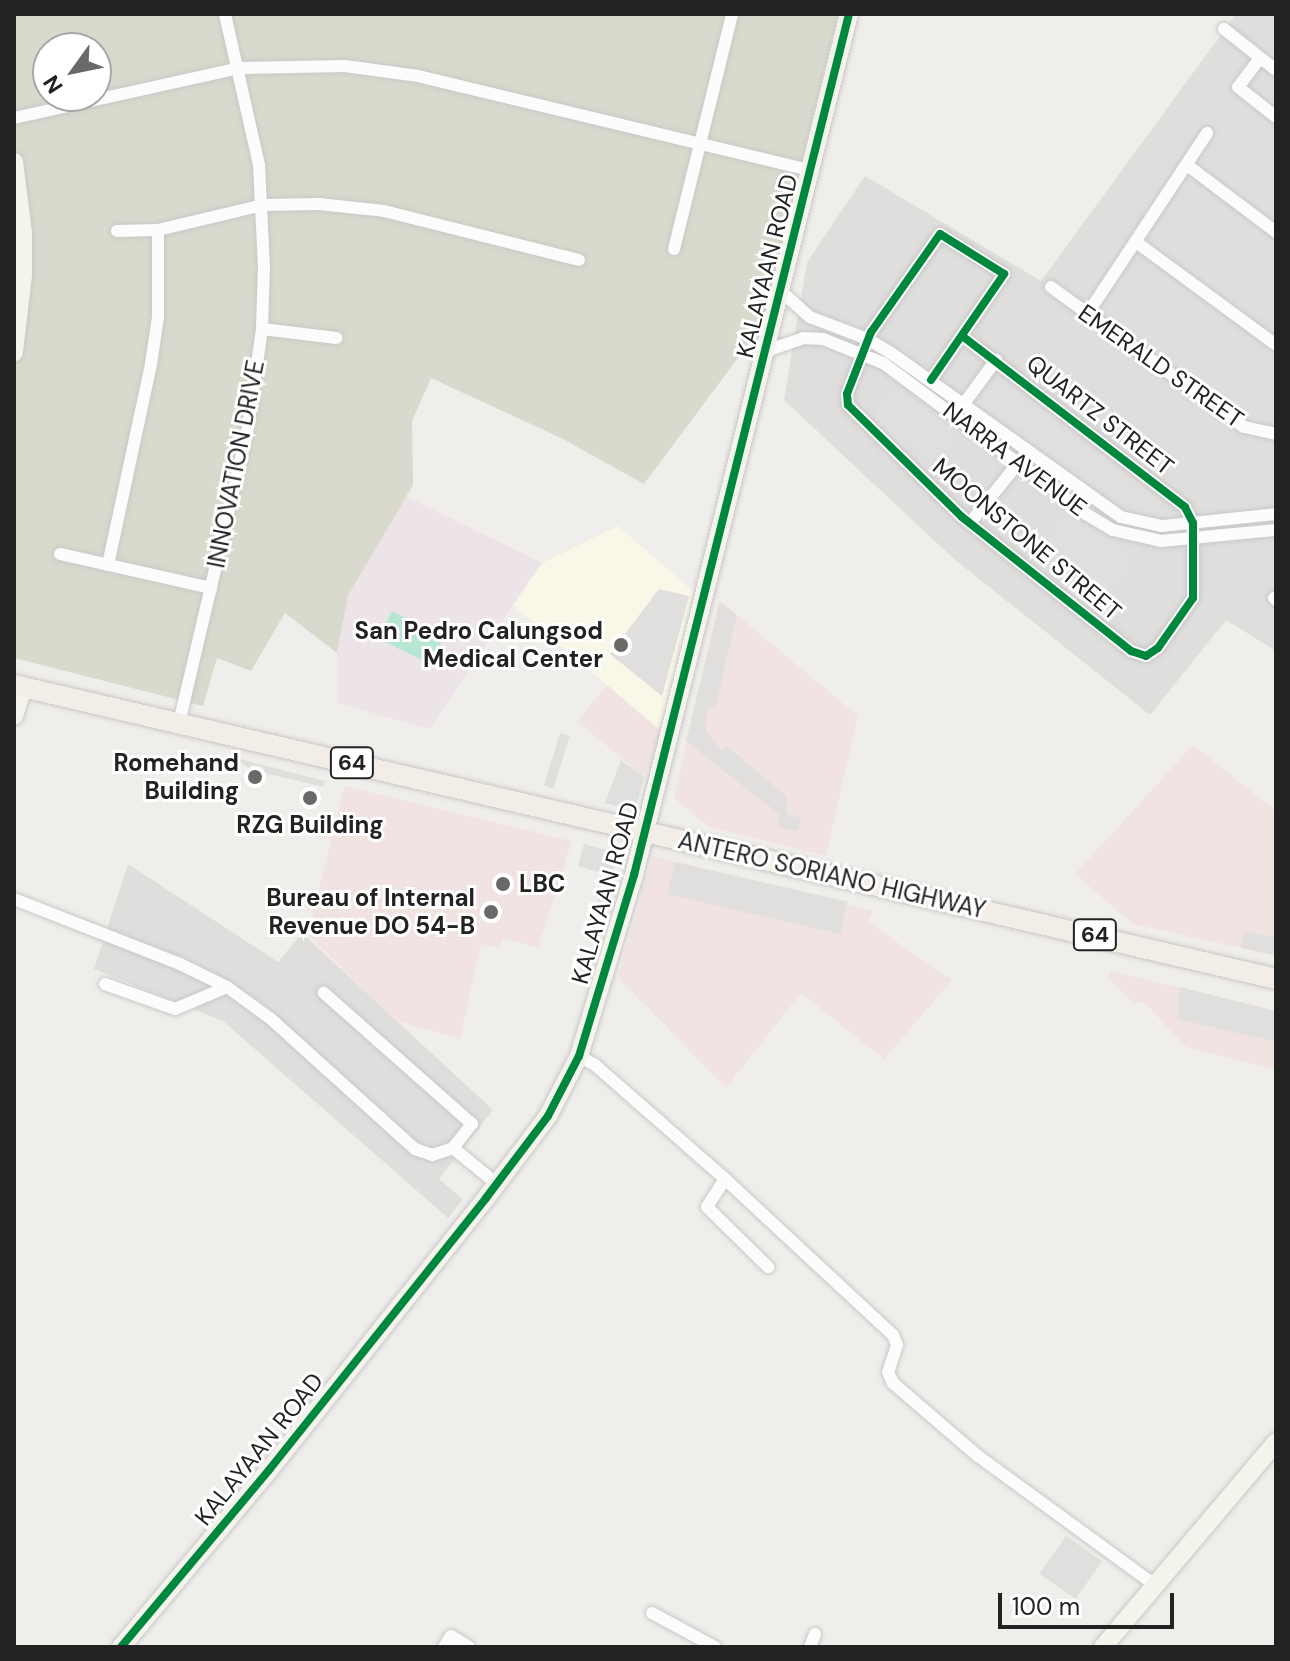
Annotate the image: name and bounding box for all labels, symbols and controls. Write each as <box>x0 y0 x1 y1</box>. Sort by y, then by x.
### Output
north arrow <box>32 32 112 112</box>
text: N <box>37 70 70 99</box>
street label: KALAYAAN ROAD <box>730 171 804 361</box>
street label: EMERALD STREET <box>1073 298 1249 434</box>
street label: QUARTZ STREET <box>1021 349 1179 481</box>
street label: INNOVATION DRIVE <box>202 358 270 570</box>
street label: NARRA AVENUE <box>937 396 1093 522</box>
street label: MOONSTONE STREET <box>927 452 1127 626</box>
place label: San Pedro Calungsod Medical Center <box>355 617 603 673</box>
marker: San Pedro Calungsod Medical Center <box>610 634 632 656</box>
road number: 64 <box>328 745 376 781</box>
place label: Romehand Building <box>113 749 239 805</box>
marker: Romehand Building <box>246 768 264 786</box>
marker: RZG Building <box>301 789 319 807</box>
street label: KALAYAAN ROAD <box>565 799 645 987</box>
place label: RZG Building <box>236 811 384 839</box>
street label: ANTERO SORIANO HIGHWAY <box>675 826 989 924</box>
place label: LBC <box>519 870 565 898</box>
marker: LBC <box>494 875 512 893</box>
place label: Bureau of Internal Revenue DO 54-B <box>266 884 475 940</box>
marker: Bureau of Internal Revenue DO 54-B <box>482 903 500 921</box>
road number: 64 <box>1071 917 1119 953</box>
street label: KALAYAAN ROAD <box>189 1367 329 1531</box>
scale bar <box>1002 1577 1178 1627</box>
text: 100 m <box>1012 1591 1080 1622</box>

